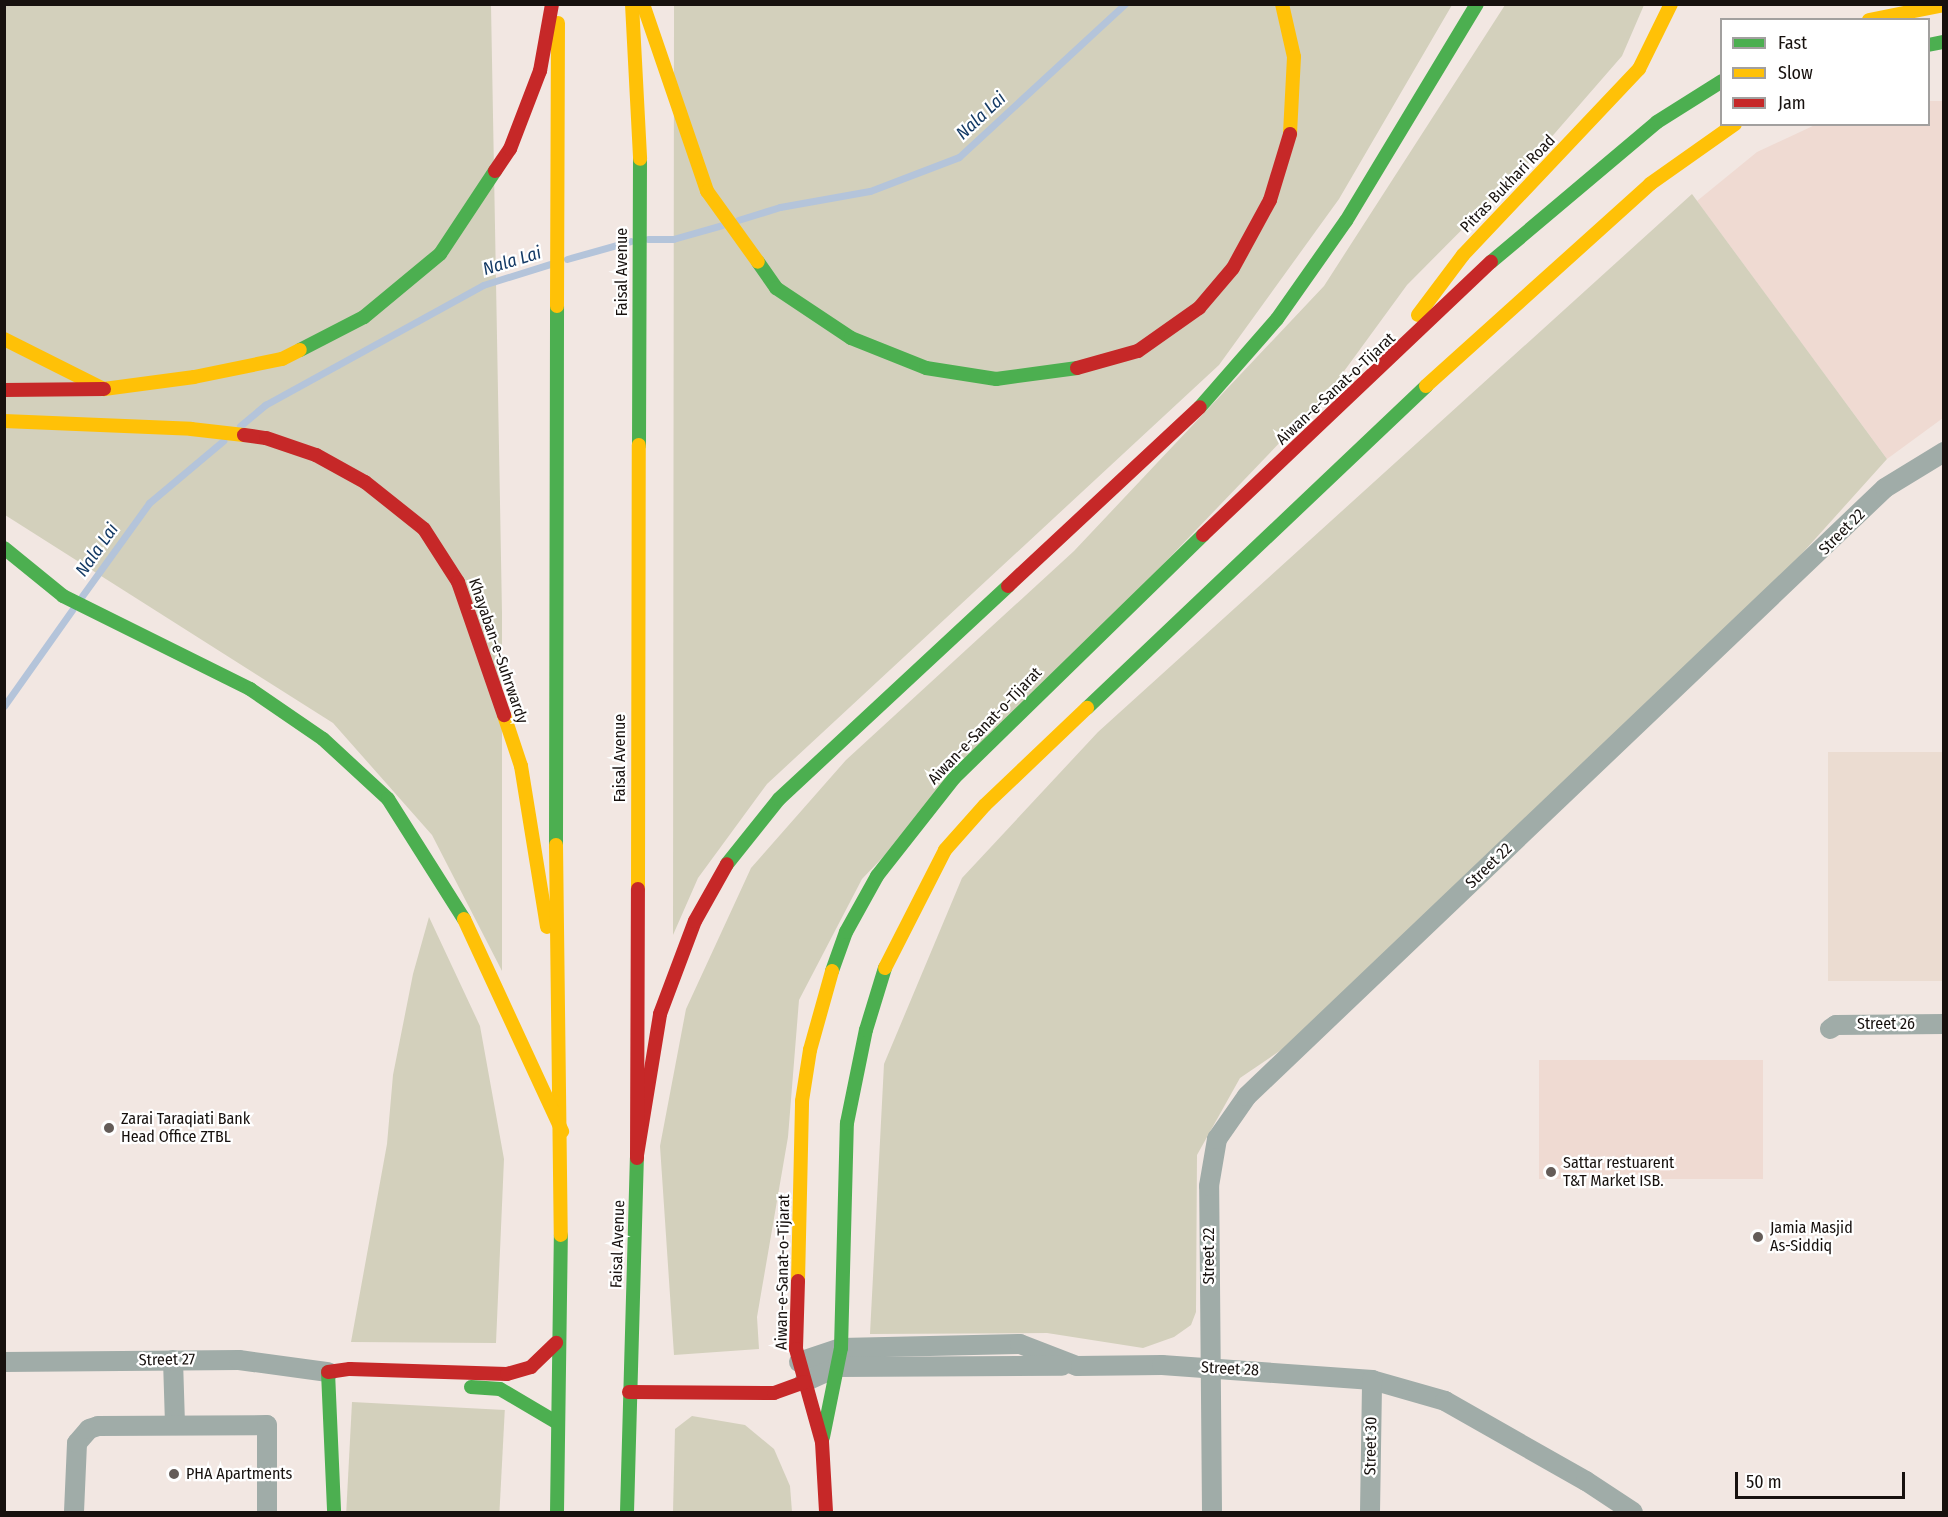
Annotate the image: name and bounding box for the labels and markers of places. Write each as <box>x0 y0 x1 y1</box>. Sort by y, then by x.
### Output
place label: Zarai Taraqiati Bank Head Office ZTBL <box>121 1109 250 1147</box>
marker: Zarai Taraqiati Bank Head Office ZTBL <box>102 1121 116 1135</box>
place label: Sattar restuarent T&T Market ISB. <box>1563 1153 1674 1191</box>
marker: Sattar restuarent T&T Market ISB. <box>1544 1165 1558 1179</box>
place label: Jamia Masjid As-Siddiq <box>1770 1218 1853 1256</box>
marker: Jamia Masjid As-Siddiq <box>1751 1230 1765 1244</box>
place label: PHA Apartments <box>186 1464 292 1484</box>
marker: PHA Apartments <box>167 1467 181 1481</box>

